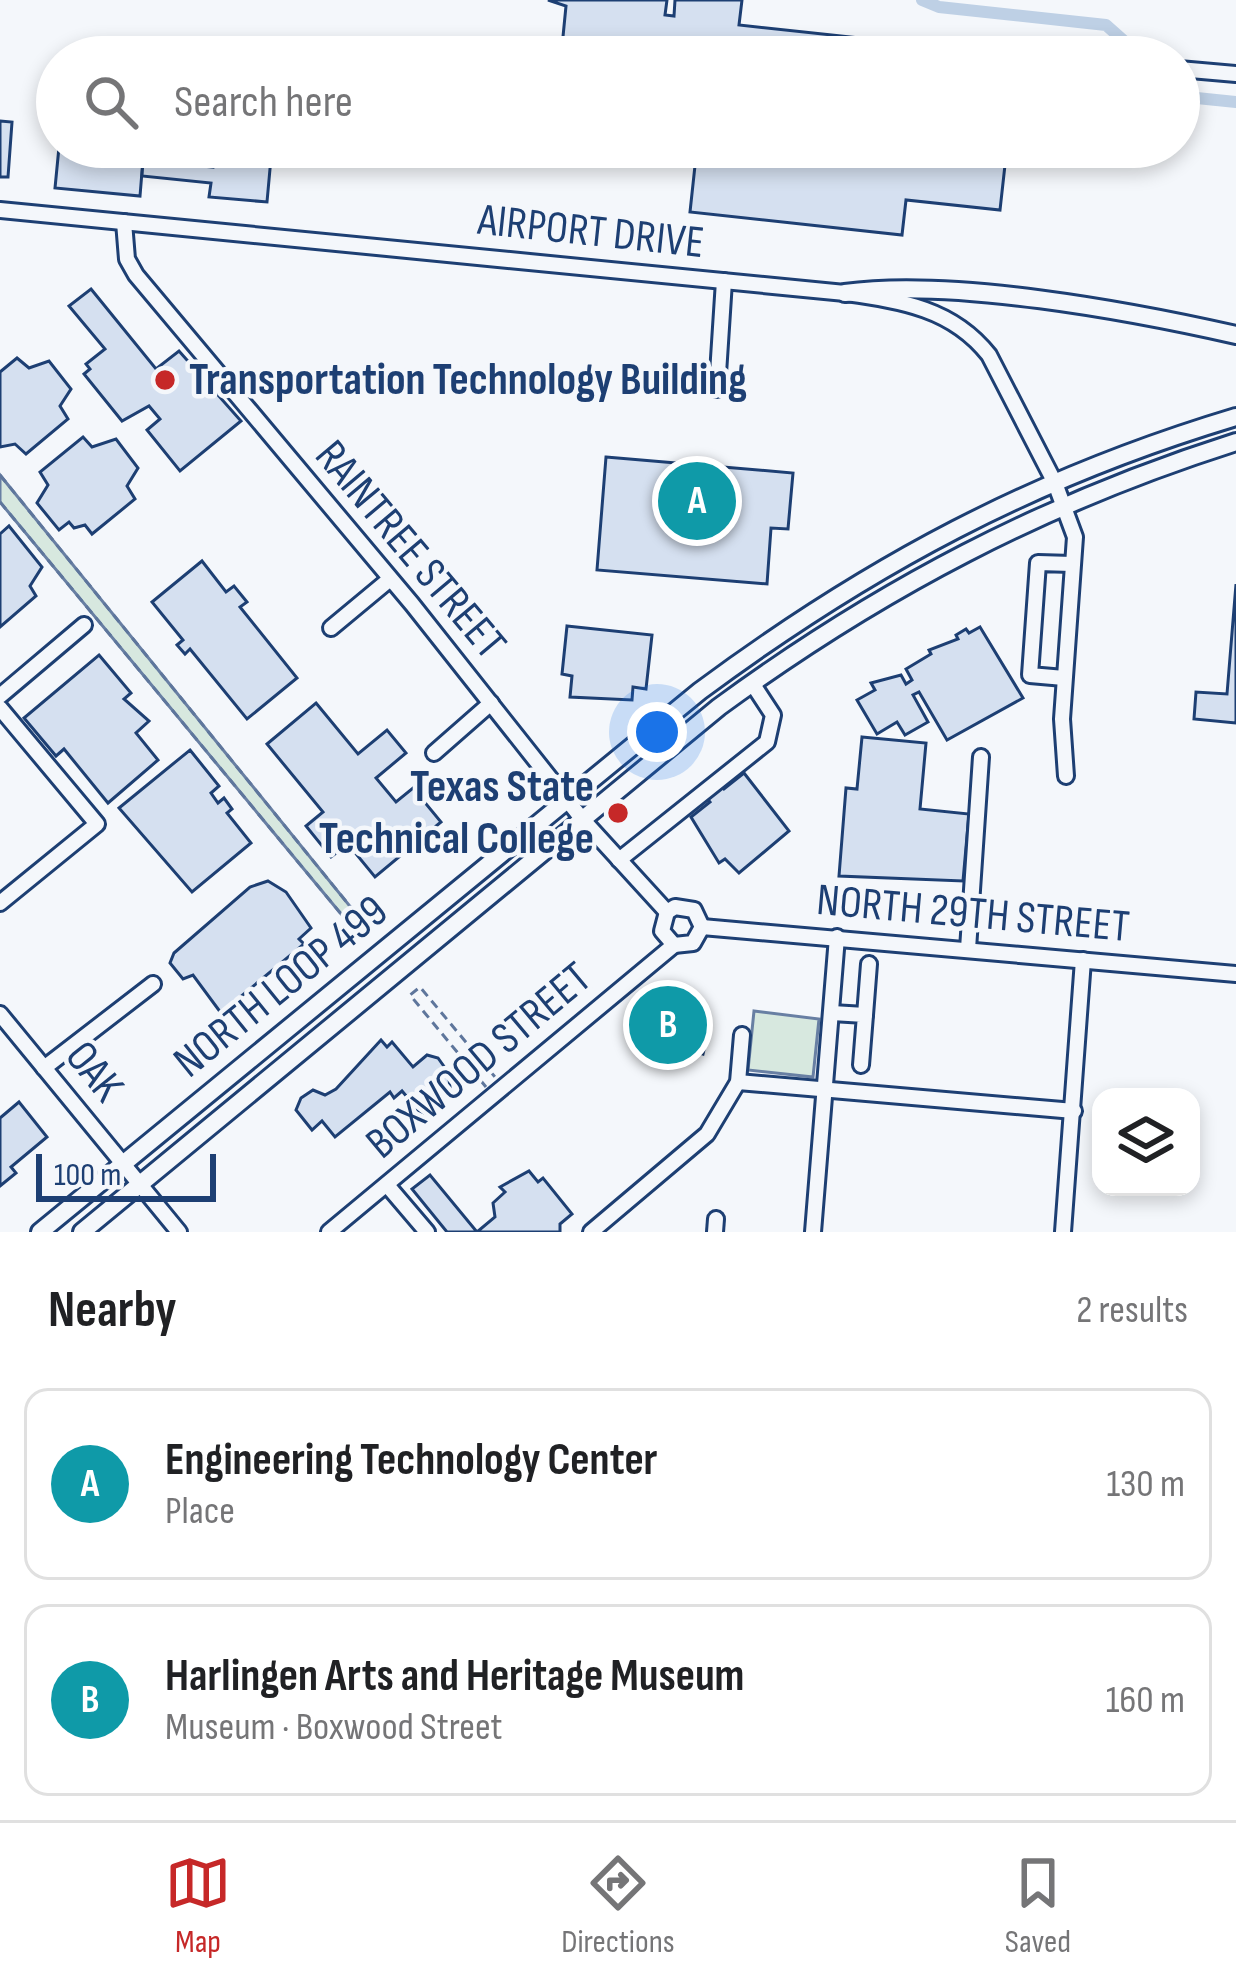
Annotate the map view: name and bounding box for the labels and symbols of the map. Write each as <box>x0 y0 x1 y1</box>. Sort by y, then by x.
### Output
street label: AIRPORT DRIVE <box>474 193 707 271</box>
place label: Transportation Technology Building <box>189 353 747 408</box>
marker: Transportation Technology Building <box>152 367 178 393</box>
street label: RAINTREE STREET <box>303 430 517 670</box>
pin: A <box>658 456 736 546</box>
your location <box>627 702 687 762</box>
place label: Texas State Technical College <box>319 760 594 867</box>
marker: Texas State Technical College <box>605 800 631 826</box>
street label: NORTH 29TH STREET <box>814 873 1132 955</box>
street label: NORTH LOOP 499 <box>163 884 399 1090</box>
street label: BOXWOOD STREET <box>355 951 603 1171</box>
pin: B <box>629 980 707 1070</box>
street label: OAK <box>53 1031 135 1114</box>
scale bar <box>36 1148 216 1201</box>

